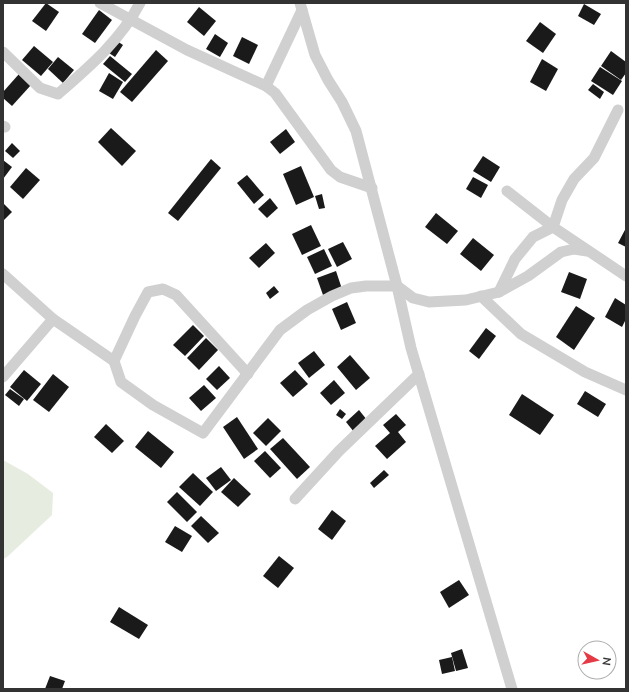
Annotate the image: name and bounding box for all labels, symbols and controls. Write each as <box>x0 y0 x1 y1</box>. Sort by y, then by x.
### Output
north arrow <box>577 640 617 680</box>
text: N <box>598 656 614 666</box>

